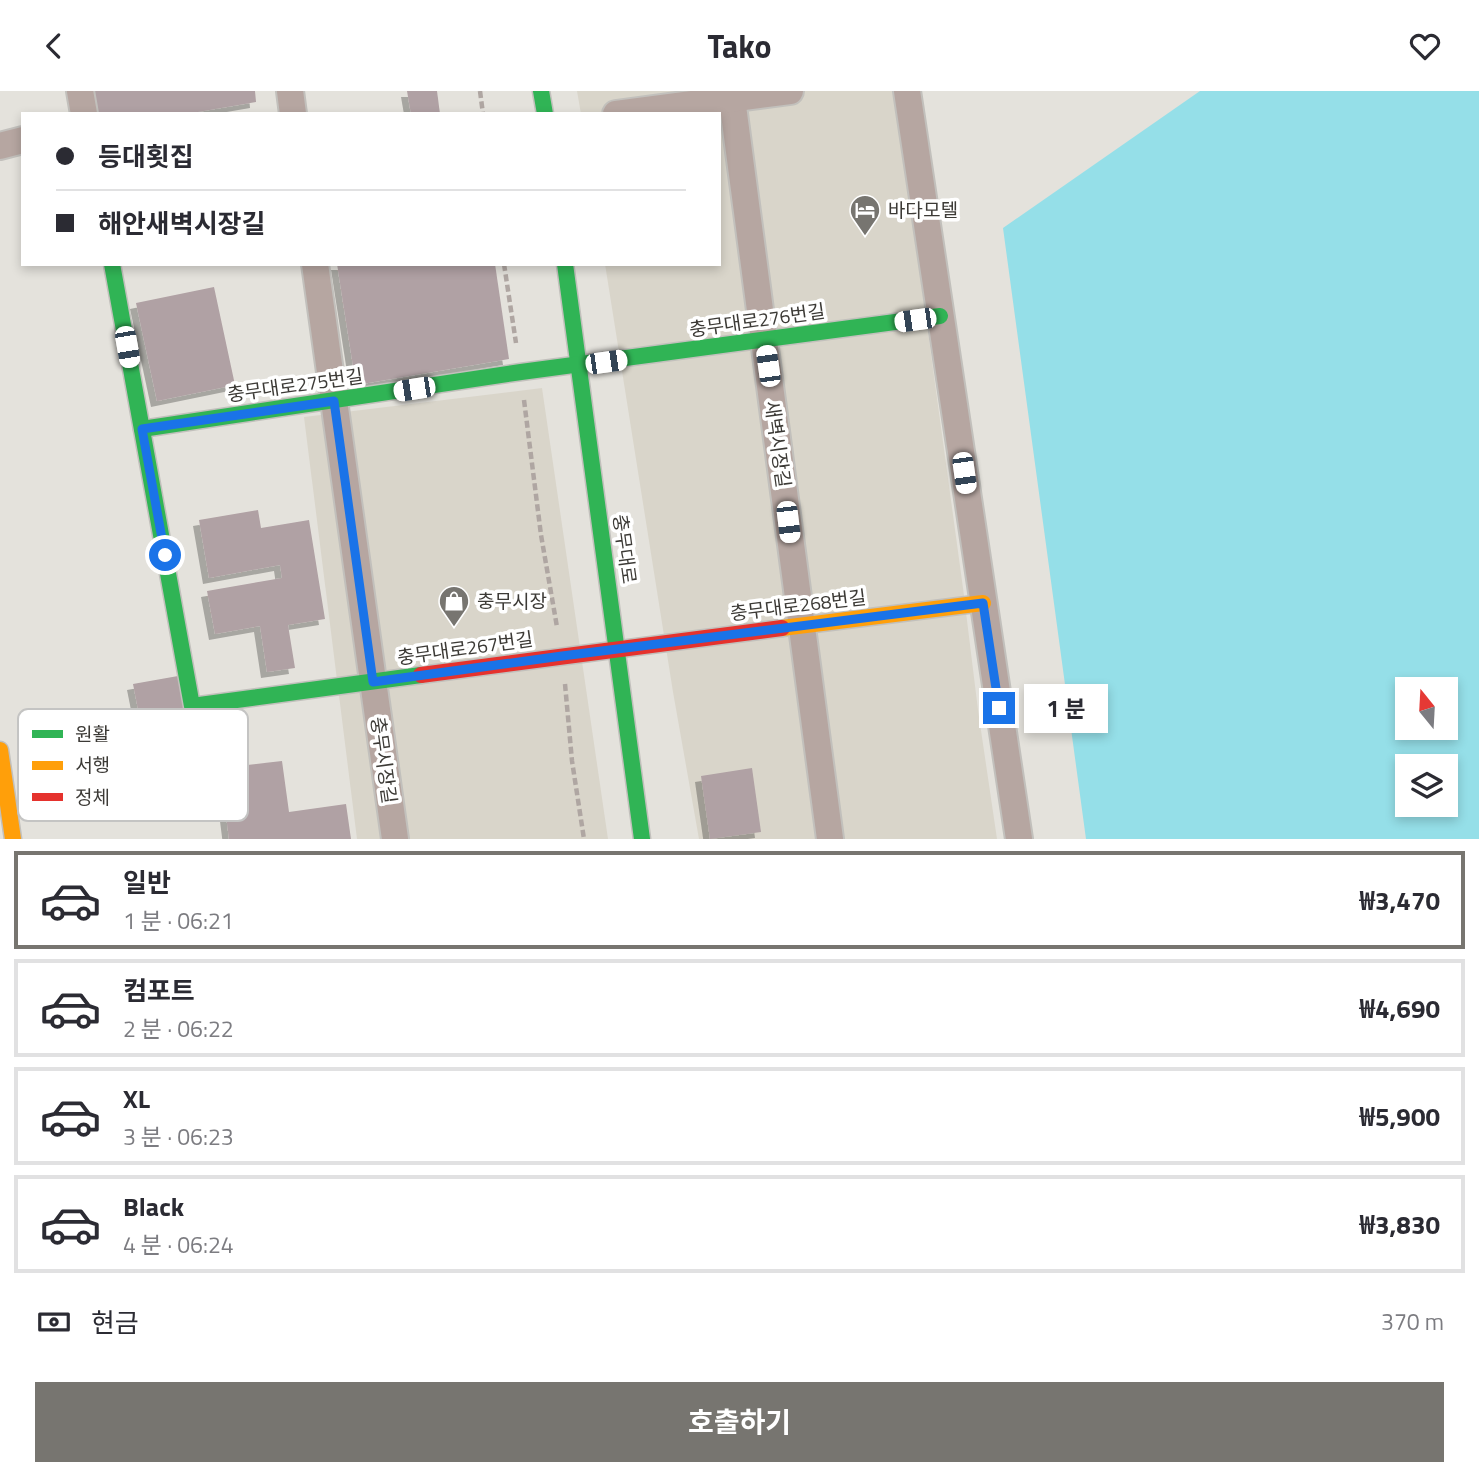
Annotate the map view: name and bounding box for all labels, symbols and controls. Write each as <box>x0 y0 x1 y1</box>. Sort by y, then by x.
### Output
text: Tako <box>707 22 772 70</box>
icon: back <box>35 27 73 65</box>
icon: heart <box>1406 27 1444 65</box>
text: 등대횟집 <box>98 137 194 176</box>
hotel icon: 바다모텔 <box>848 193 882 237</box>
place label: 바다모텔 <box>888 195 958 224</box>
text: 해안새벽시장길 <box>98 204 265 243</box>
street label: 충무대로276번길 <box>687 296 827 343</box>
car <box>893 307 938 333</box>
car <box>114 324 141 370</box>
car <box>755 344 782 388</box>
car <box>584 349 629 375</box>
street label: 충무대로275번길 <box>225 361 365 408</box>
car <box>392 375 437 403</box>
street label: 새벽시장길 <box>758 399 799 489</box>
car <box>951 451 978 495</box>
car <box>776 500 801 544</box>
street label: 충무대로 <box>606 512 645 586</box>
route start <box>149 539 181 571</box>
street label: 충무대로268번길 <box>728 582 868 627</box>
shop icon: 충무시장 <box>437 584 471 628</box>
place label: 충무시장 <box>477 586 547 615</box>
street label: 충무대로267번길 <box>395 624 535 671</box>
north arrow <box>1395 677 1458 740</box>
map controls <box>1395 677 1458 817</box>
callout: 1 분 <box>1024 683 1108 733</box>
text: 1 분 <box>1046 691 1086 726</box>
route end <box>983 692 1015 724</box>
legend <box>18 709 248 821</box>
street label: 충무시장길 <box>364 715 405 805</box>
text: 원활 <box>75 719 110 748</box>
text: 서행 <box>75 750 110 779</box>
button: layers <box>1395 754 1458 817</box>
text: 정체 <box>75 782 110 811</box>
text: 일반 <box>123 863 171 902</box>
icon: car <box>39 869 102 932</box>
text: ₩3,470 <box>1360 881 1440 920</box>
text: 1 분 · 06:21 <box>123 903 234 938</box>
text: 컴포트 <box>123 971 195 1010</box>
icon: car <box>39 977 102 1040</box>
text: ₩4,690 <box>1360 989 1440 1028</box>
text: 2 분 · 06:22 <box>123 1011 234 1046</box>
text: XL <box>123 1079 150 1118</box>
icon: car <box>39 1085 102 1148</box>
text: ₩5,900 <box>1360 1097 1440 1136</box>
text: 3 분 · 06:23 <box>123 1119 234 1154</box>
text: Black <box>123 1187 184 1226</box>
icon: car <box>39 1193 102 1256</box>
text: ₩3,830 <box>1360 1205 1440 1244</box>
text: 4 분 · 06:24 <box>123 1227 234 1262</box>
icon: cash <box>35 1303 73 1341</box>
text: 현금 <box>91 1303 139 1342</box>
text: 370 m <box>1381 1304 1444 1339</box>
button: 호출하기 <box>35 1382 1444 1462</box>

